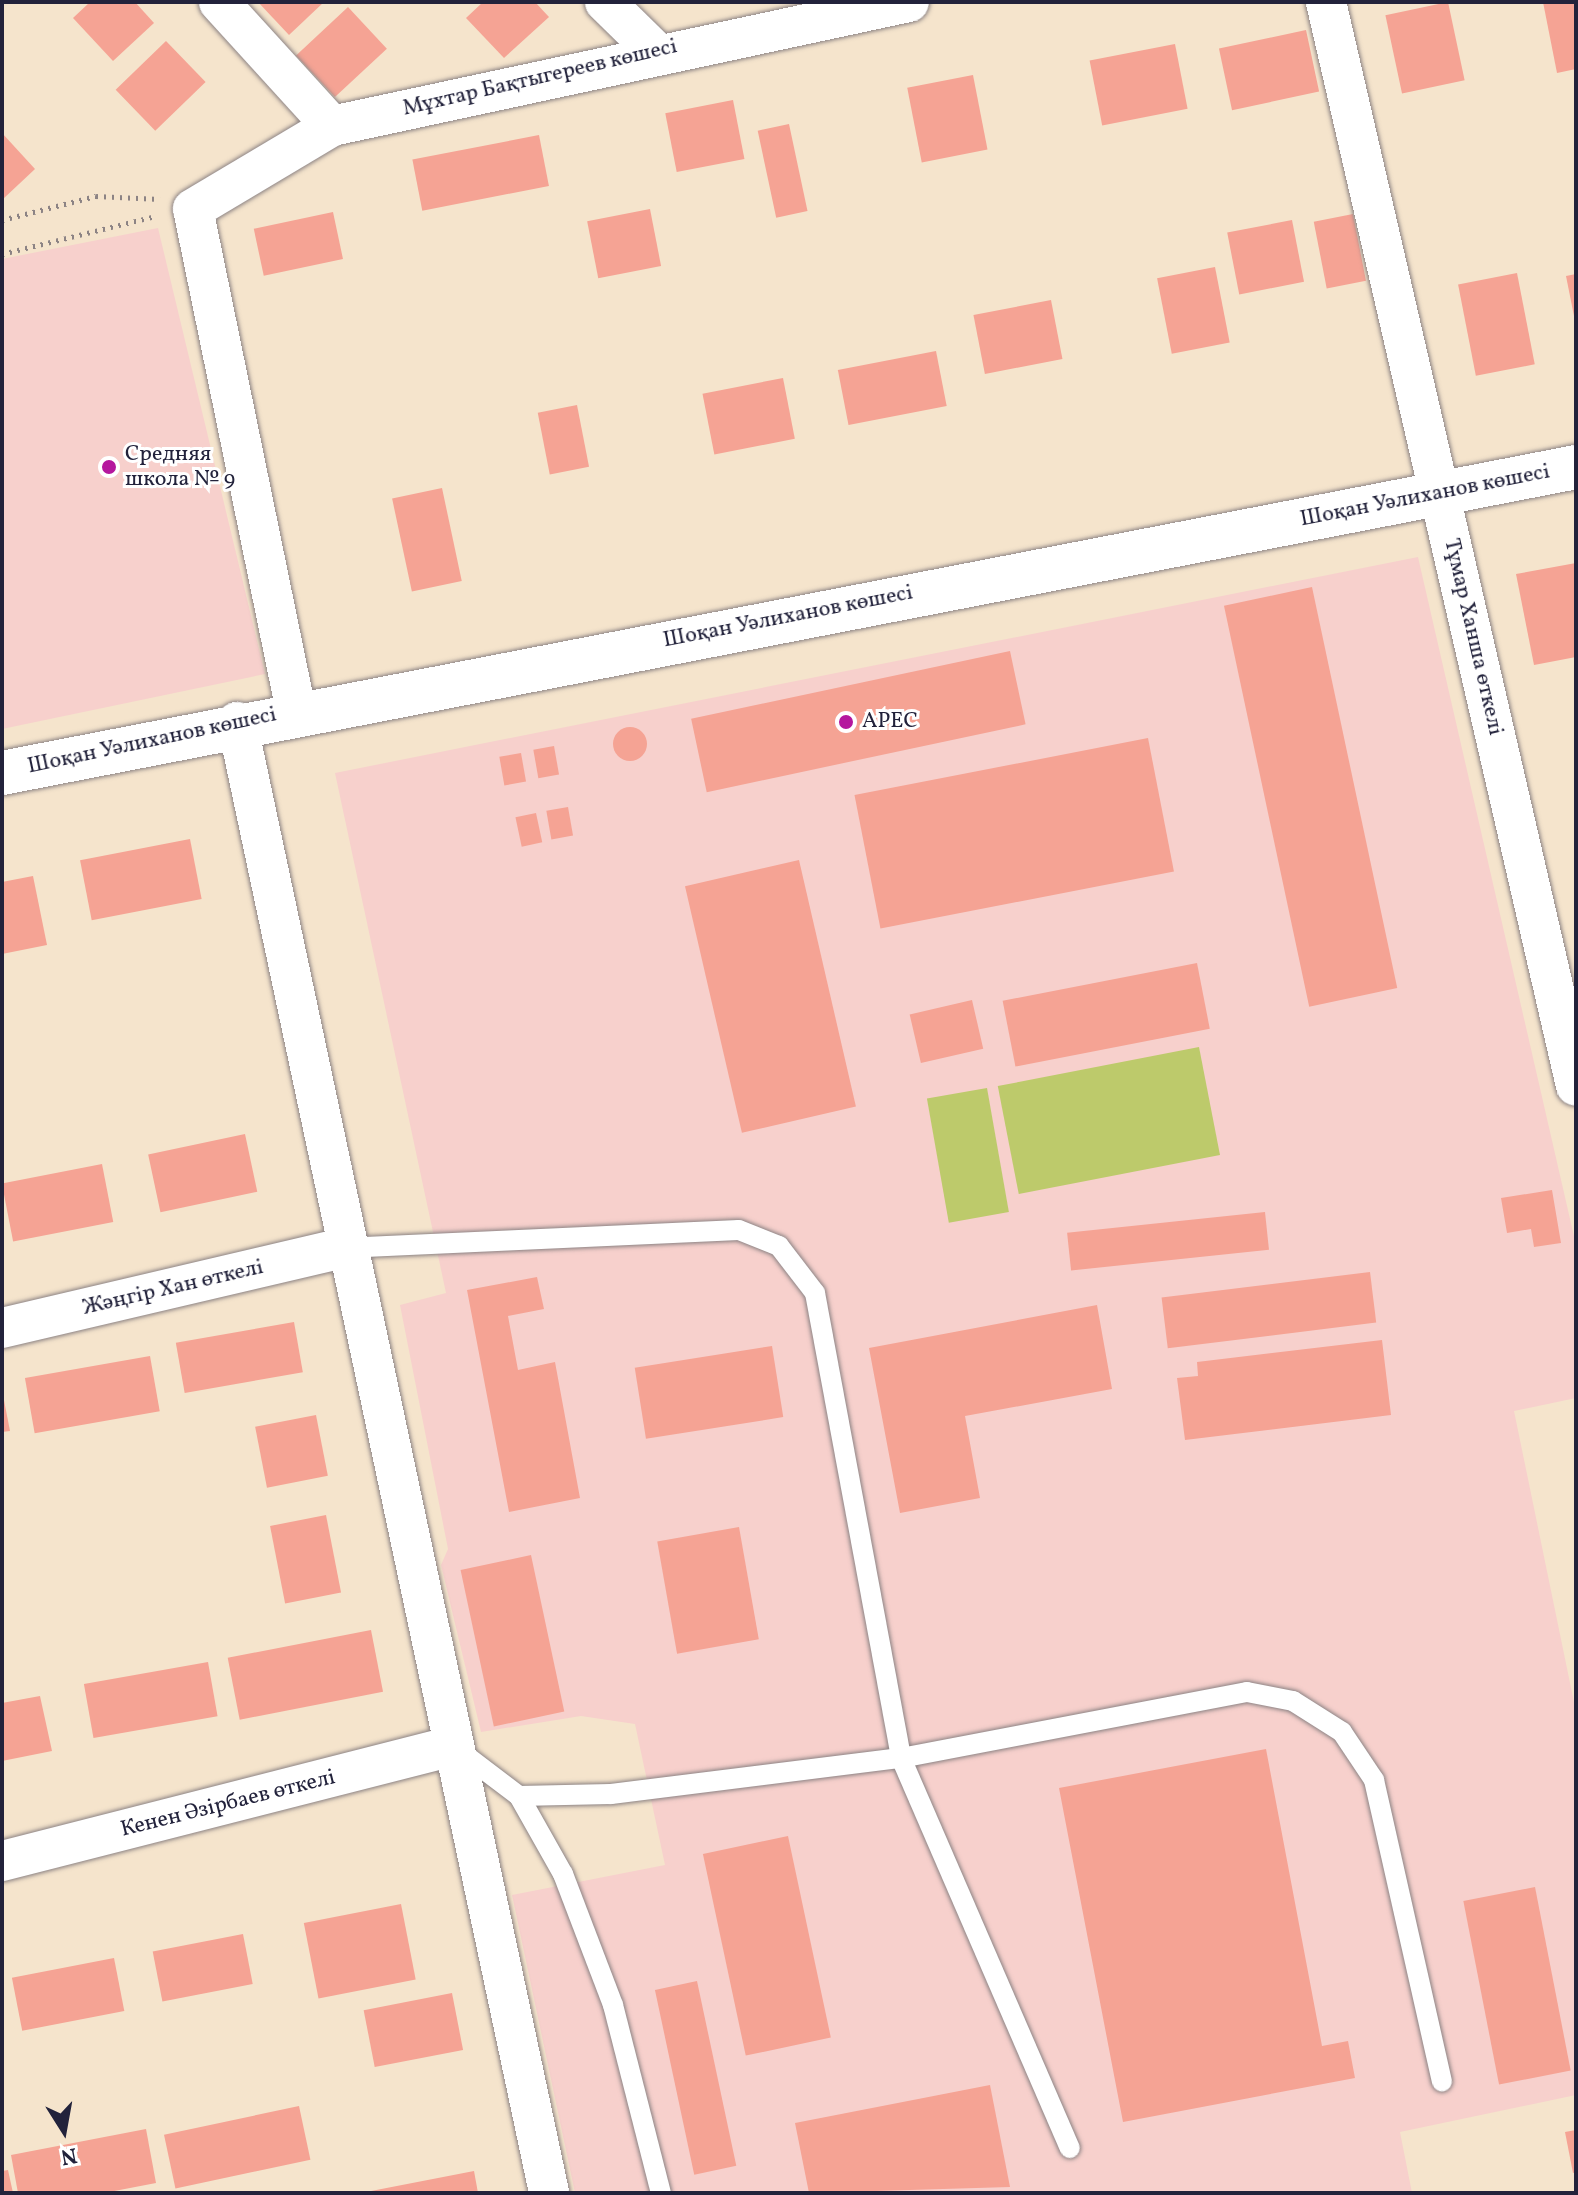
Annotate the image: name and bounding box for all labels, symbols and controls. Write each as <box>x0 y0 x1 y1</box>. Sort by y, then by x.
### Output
street label: Мұхтар Бақтыгереев көшесі <box>400 34 680 122</box>
place label: Средняя школа № 9 <box>125 441 235 492</box>
marker: Средняя школа № 9 <box>100 458 118 476</box>
street label: Шоқан Уәлиханов көшесі <box>1298 459 1552 533</box>
street label: Тұмар Ханша өткелі <box>1438 536 1508 738</box>
street label: Шоқан Уәлиханов көшесі <box>661 580 915 654</box>
street label: Шоқан Уәлиханов көшесі <box>25 702 279 780</box>
place label: APEC <box>862 709 918 735</box>
marker: APEC <box>837 713 855 731</box>
street label: Жәңгір Хан өткелі <box>80 1254 266 1322</box>
street label: Кенен Әзірбаев өткелі <box>118 1765 338 1843</box>
north arrow <box>24 2091 104 2171</box>
text: N <box>58 2138 79 2172</box>

